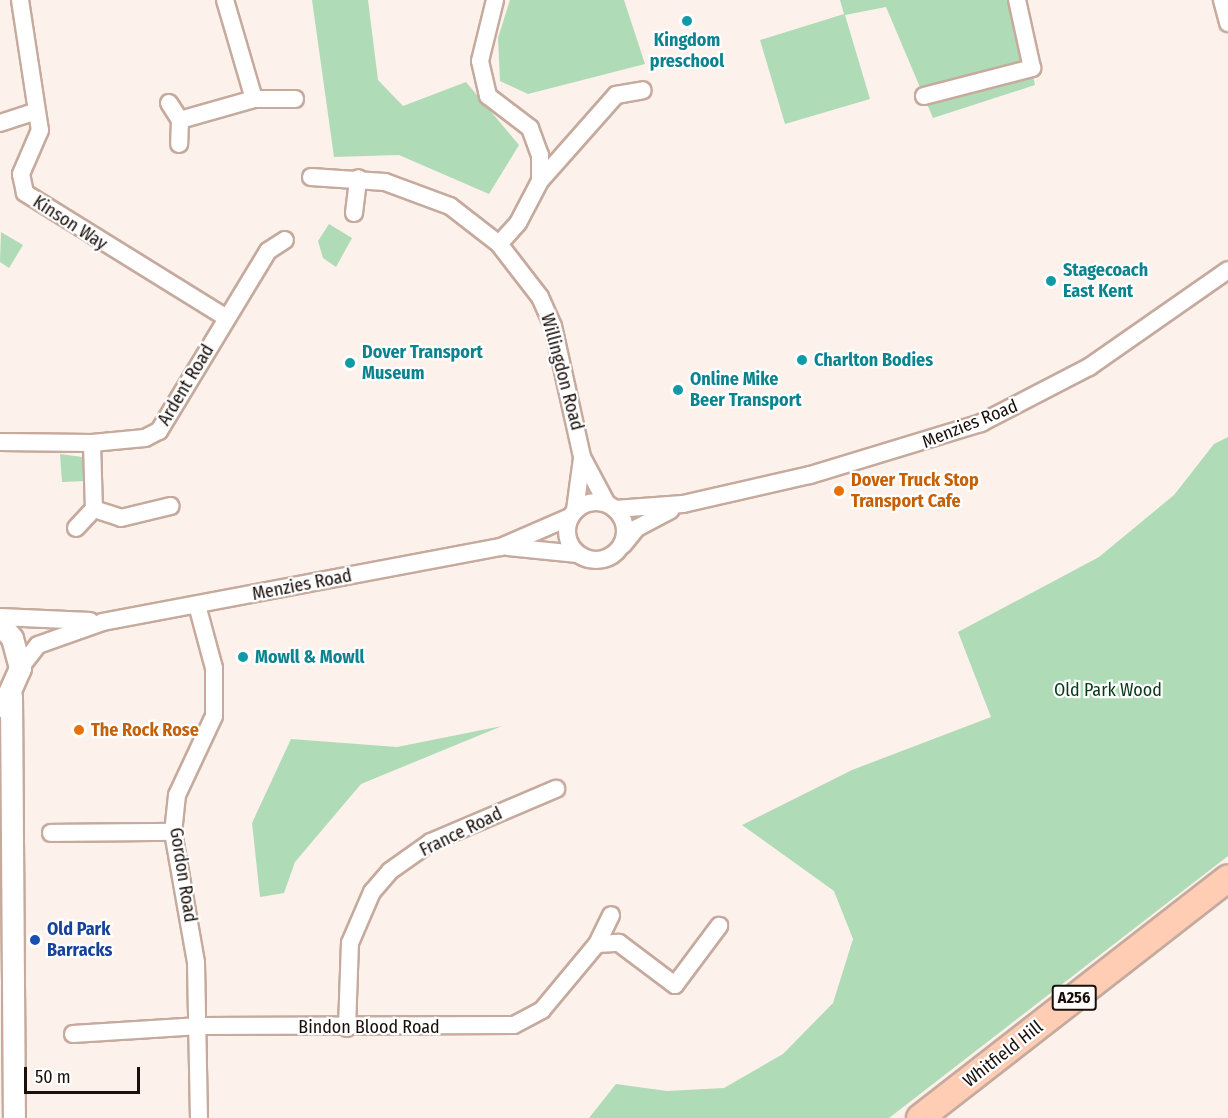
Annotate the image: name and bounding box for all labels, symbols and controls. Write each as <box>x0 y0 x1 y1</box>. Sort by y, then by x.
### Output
marker: Kingdom preschool <box>680 14 694 28</box>
place label: Kingdom preschool <box>650 30 724 72</box>
street label: Kinson Way <box>29 191 111 255</box>
place label: Stagecoach East Kent <box>1063 260 1148 302</box>
marker: Stagecoach East Kent <box>1044 274 1058 288</box>
street label: Willingdon Road <box>536 311 588 433</box>
street label: Ardent Road <box>153 341 219 429</box>
place label: Dover Transport Museum <box>362 342 483 385</box>
place label: Charlton Bodies <box>814 349 933 371</box>
marker: Charlton Bodies <box>795 353 809 367</box>
marker: Dover Transport Museum <box>343 356 357 370</box>
place label: Online Mike Beer Transport <box>690 369 802 412</box>
marker: Online Mike Beer Transport <box>671 383 685 397</box>
street label: Menzies Road <box>919 395 1021 453</box>
place label: Dover Truck Stop Transport Cafe <box>851 470 979 512</box>
marker: Dover Truck Stop Transport Cafe <box>832 484 846 498</box>
street label: Menzies Road <box>250 565 354 605</box>
place label: Mowll & Mowll <box>255 646 364 668</box>
marker: Mowll & Mowll <box>236 650 250 664</box>
park label: Old Park Wood <box>1054 679 1162 701</box>
place label: The Rock Rose <box>91 719 199 741</box>
marker: The Rock Rose <box>72 723 86 737</box>
street label: France Road <box>416 803 506 861</box>
street label: Gordon Road <box>165 826 201 924</box>
place label: Old Park Barracks <box>47 919 112 962</box>
marker: Old Park Barracks <box>28 933 42 947</box>
road number: A256 <box>1052 985 1096 1011</box>
street label: Bindon Blood Road <box>298 1016 440 1038</box>
street label: Whitfield Hill <box>959 1016 1047 1092</box>
scale bar <box>27 1055 142 1093</box>
text: 50 m <box>35 1066 71 1088</box>

